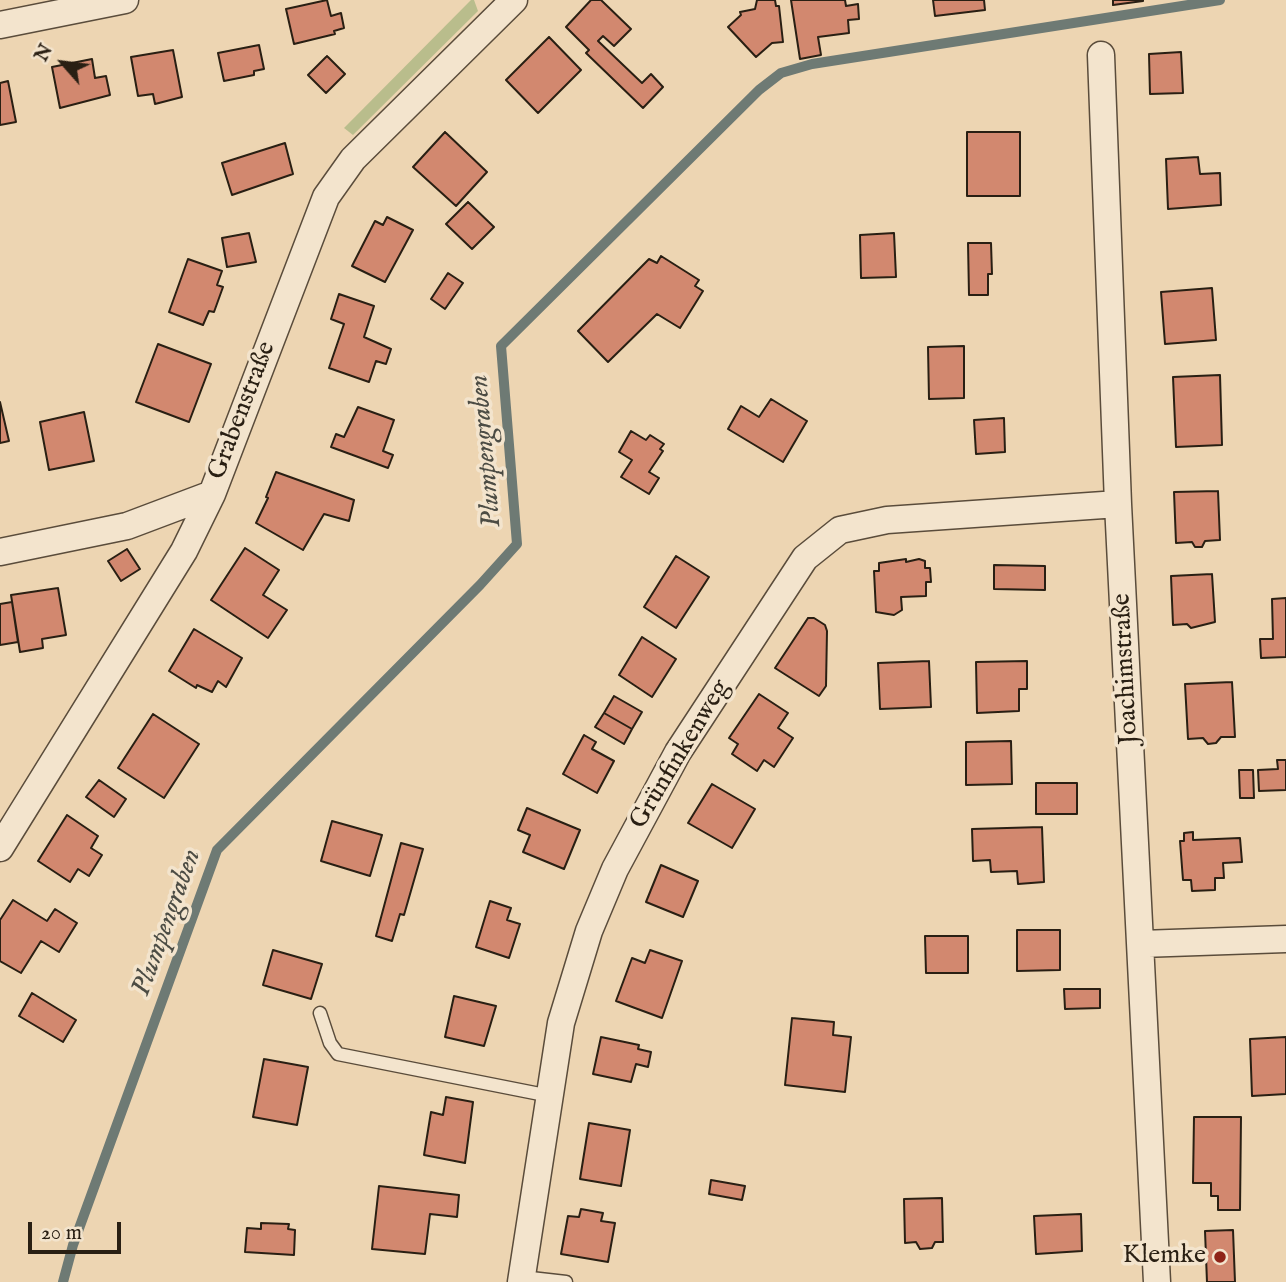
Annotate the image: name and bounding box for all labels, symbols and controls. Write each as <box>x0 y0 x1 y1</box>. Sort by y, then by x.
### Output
north arrow <box>28 28 98 98</box>
text: N <box>30 40 59 66</box>
street label: Grabenstraße <box>202 338 284 484</box>
water label: Plumpengraben <box>464 373 510 529</box>
street label: Joachimstraße <box>1107 593 1147 745</box>
street label: Grünfinkenweg <box>624 675 738 835</box>
water label: Plumpengraben <box>126 845 210 1001</box>
scale bar <box>32 1208 124 1252</box>
text: 20 m <box>41 1220 82 1247</box>
place label: Klemke <box>1123 1241 1206 1273</box>
marker: Klemke <box>1212 1249 1228 1265</box>

